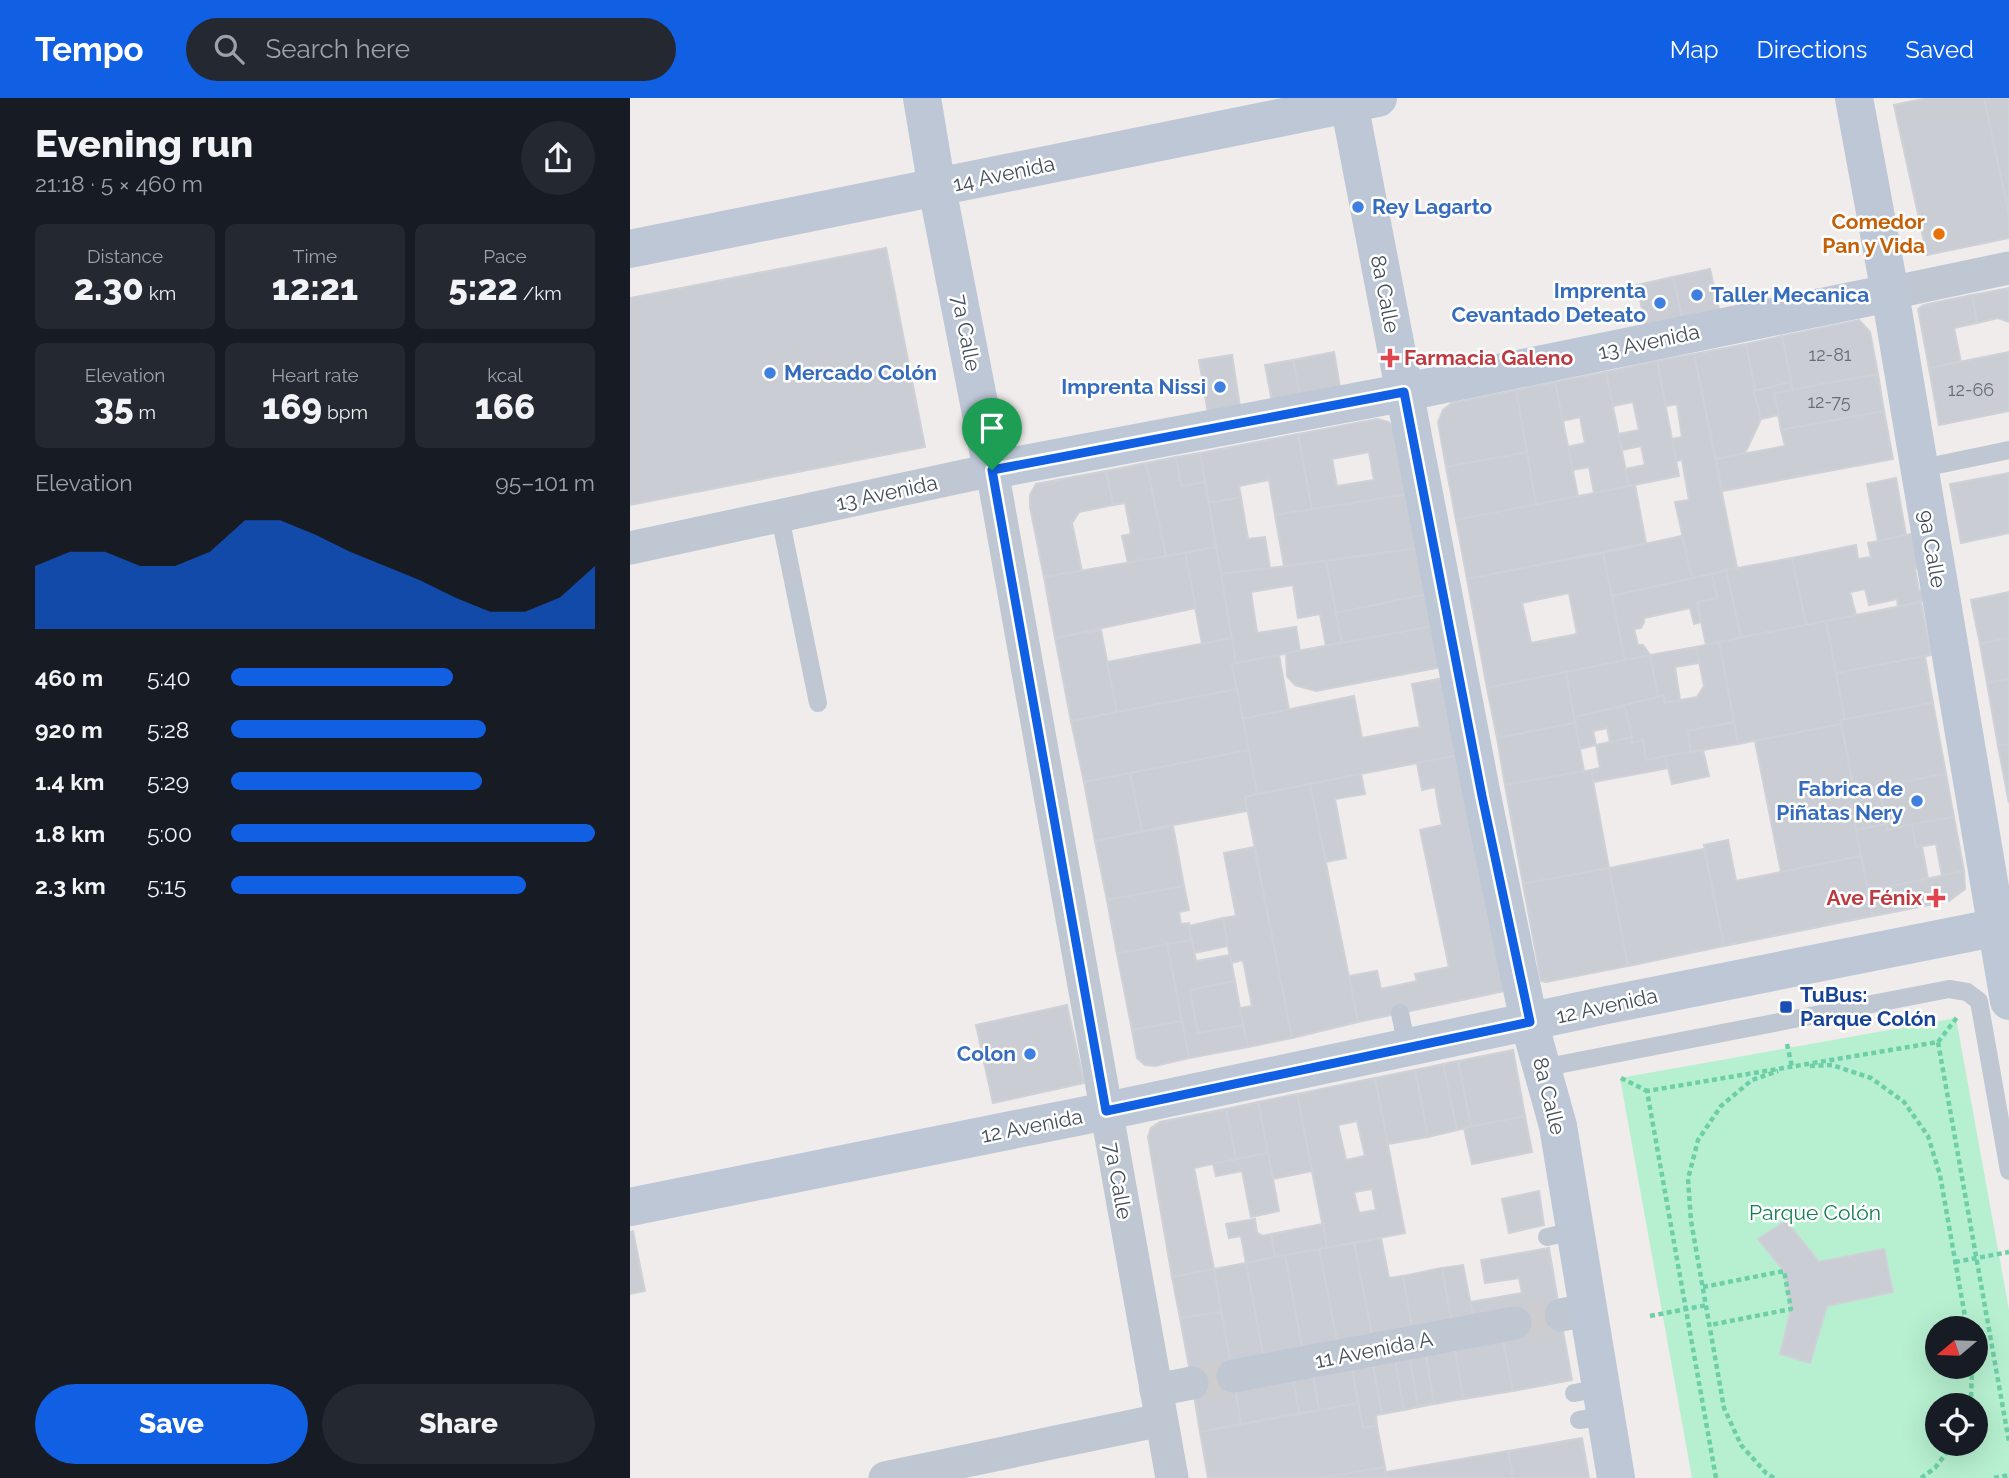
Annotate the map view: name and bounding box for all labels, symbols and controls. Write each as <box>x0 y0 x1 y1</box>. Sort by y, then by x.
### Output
search box <box>186 18 676 81</box>
text: Tempo <box>35 30 144 69</box>
icon: search <box>210 30 248 68</box>
text: Search here <box>266 34 410 64</box>
text: Map <box>1670 35 1719 64</box>
text: Directions <box>1757 35 1867 64</box>
text: Saved <box>1905 35 1974 64</box>
text: Evening run <box>35 121 253 166</box>
button: share <box>521 121 595 195</box>
street label: 14 Avenida <box>951 151 1057 196</box>
text: 21:18 · 5 × 460 m <box>35 170 203 197</box>
place label: Rey Lagarto <box>1372 194 1493 219</box>
marker: Rey Lagarto <box>1350 199 1366 215</box>
place label: Comedor Pan y Vida <box>1822 209 1925 258</box>
marker: Comedor Pan y Vida <box>1931 226 1947 242</box>
text: Distance <box>87 245 163 267</box>
text: Time <box>293 245 337 267</box>
text: Pace <box>483 245 527 267</box>
street label: 8a Calle <box>1366 253 1405 335</box>
text: 2.30 <box>74 267 144 308</box>
text: 12:21 <box>272 267 358 308</box>
text: 5:22 <box>448 267 518 308</box>
place label: Imprenta Cevantado Deteato <box>1451 278 1646 327</box>
text: km <box>144 282 176 304</box>
text: /km <box>518 282 562 304</box>
place label: Taller Mecanica <box>1711 282 1869 307</box>
marker: Taller Mecanica <box>1689 287 1705 303</box>
street label: 7a Calle <box>947 292 986 373</box>
marker: Imprenta Cevantado Deteato <box>1652 295 1668 311</box>
street label: 13 Avenida <box>1596 319 1702 364</box>
house number: 12-81 <box>1808 344 1852 365</box>
place label: Farmacia Galeno <box>1404 345 1573 370</box>
marker: Farmacia Galeno <box>1382 350 1398 366</box>
place label: Mercado Colón <box>784 360 937 385</box>
text: Elevation <box>85 364 165 386</box>
text: Heart rate <box>271 364 359 386</box>
text: kcal <box>487 364 523 386</box>
marker: Mercado Colón <box>762 365 778 381</box>
place label: Imprenta Nissi <box>1061 374 1206 399</box>
marker: Imprenta Nissi <box>1212 379 1228 395</box>
house number: 12-66 <box>1948 379 1994 400</box>
text: 35 <box>94 386 134 427</box>
text: 169 <box>262 386 322 427</box>
text: 166 <box>475 386 535 427</box>
house number: 12-75 <box>1807 391 1851 412</box>
pin <box>962 398 1022 470</box>
text: m <box>134 401 156 423</box>
text: bpm <box>322 401 368 423</box>
icon: arrive <box>973 409 1011 447</box>
text: Elevation <box>35 469 133 496</box>
text: 95–101 m <box>495 469 595 496</box>
street label: 13 Avenida <box>834 470 940 515</box>
street label: 9a Calle <box>1913 508 1952 590</box>
text: 460 m <box>35 664 103 691</box>
text: 5:40 <box>147 664 191 691</box>
text: 920 m <box>35 716 103 743</box>
text: 5:28 <box>147 716 189 743</box>
text: 1.4 km <box>35 768 104 795</box>
text: 5:29 <box>147 768 189 795</box>
place label: Fabrica de Piñatas Nery <box>1776 776 1903 825</box>
marker: Fabrica de Piñatas Nery <box>1909 793 1925 809</box>
text: 1.8 km <box>35 820 105 847</box>
text: 5:00 <box>147 820 192 847</box>
text: 2.3 km <box>35 872 106 899</box>
text: 5:15 <box>147 872 186 899</box>
place label: Ave Fénix <box>1827 885 1923 910</box>
marker: Ave Fénix <box>1928 890 1944 906</box>
place label: TuBus: Parque Colón <box>1800 982 1936 1031</box>
street label: 12 Avenida <box>1554 983 1660 1028</box>
marker: TuBus: Parque Colón <box>1778 999 1794 1015</box>
place label: Colon <box>957 1041 1016 1066</box>
marker: Colon <box>1022 1046 1038 1062</box>
street label: 8a Calle <box>1528 1055 1571 1137</box>
street label: 12 Avenida <box>979 1103 1085 1148</box>
street label: 7a Calle <box>1099 1141 1138 1221</box>
park label: Parque Colón <box>1749 1200 1881 1225</box>
north arrow <box>1925 1316 1988 1379</box>
map controls <box>1925 1316 1988 1456</box>
street label: 11 Avenida A <box>1313 1326 1435 1373</box>
button: Save <box>35 1384 308 1464</box>
button: Share <box>322 1384 595 1464</box>
button: locate <box>1925 1393 1988 1456</box>

